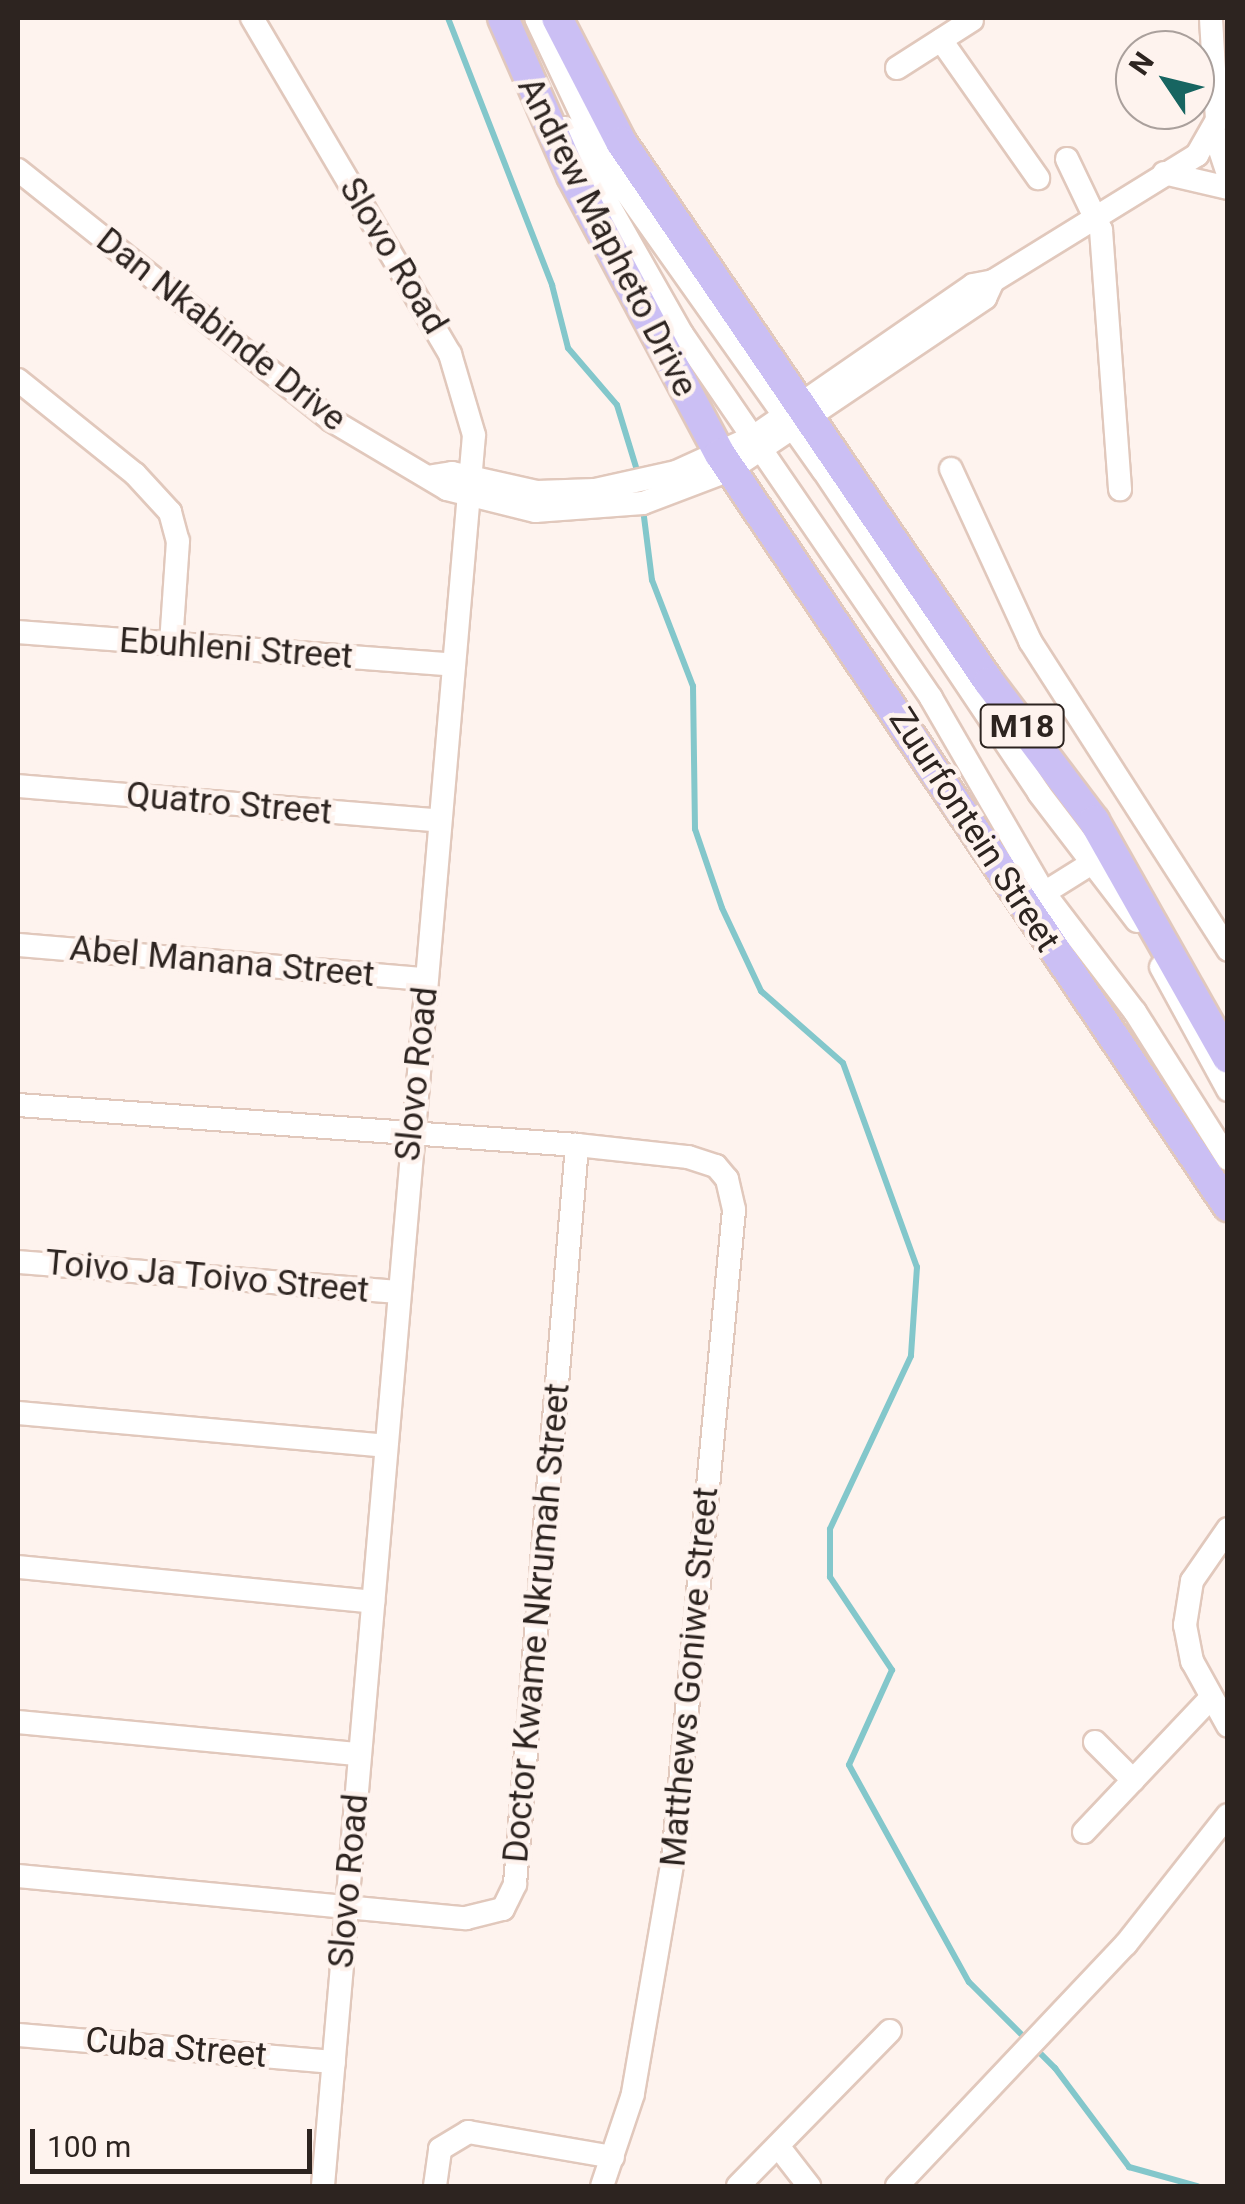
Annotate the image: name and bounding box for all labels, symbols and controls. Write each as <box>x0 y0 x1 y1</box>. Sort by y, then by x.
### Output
north arrow <box>1115 30 1215 130</box>
text: N <box>1122 46 1161 81</box>
street label: Andrew Mapheto Drive <box>508 70 706 404</box>
street label: Slovo Road <box>330 170 456 342</box>
street label: Dan Nkabinde Drive <box>88 220 354 440</box>
street label: Ebuhleni Street <box>118 620 354 678</box>
road number: M18 <box>980 699 1064 753</box>
street label: Zuurfontein Street <box>880 700 1068 960</box>
street label: Quatro Street <box>124 774 334 834</box>
street label: Abel Manana Street <box>68 928 376 996</box>
street label: Slovo Road <box>387 985 447 1163</box>
street label: Toivo Ja Toivo Street <box>43 1242 371 1312</box>
street label: Doctor Kwame Nkrumah Street <box>495 1382 579 1864</box>
street label: Matthews Goniwe Street <box>652 1485 728 1869</box>
street label: Slovo Road <box>320 1792 378 1970</box>
street label: Cuba Street <box>84 2019 268 2077</box>
scale bar <box>35 2109 318 2171</box>
text: 100 m <box>47 2129 131 2164</box>

